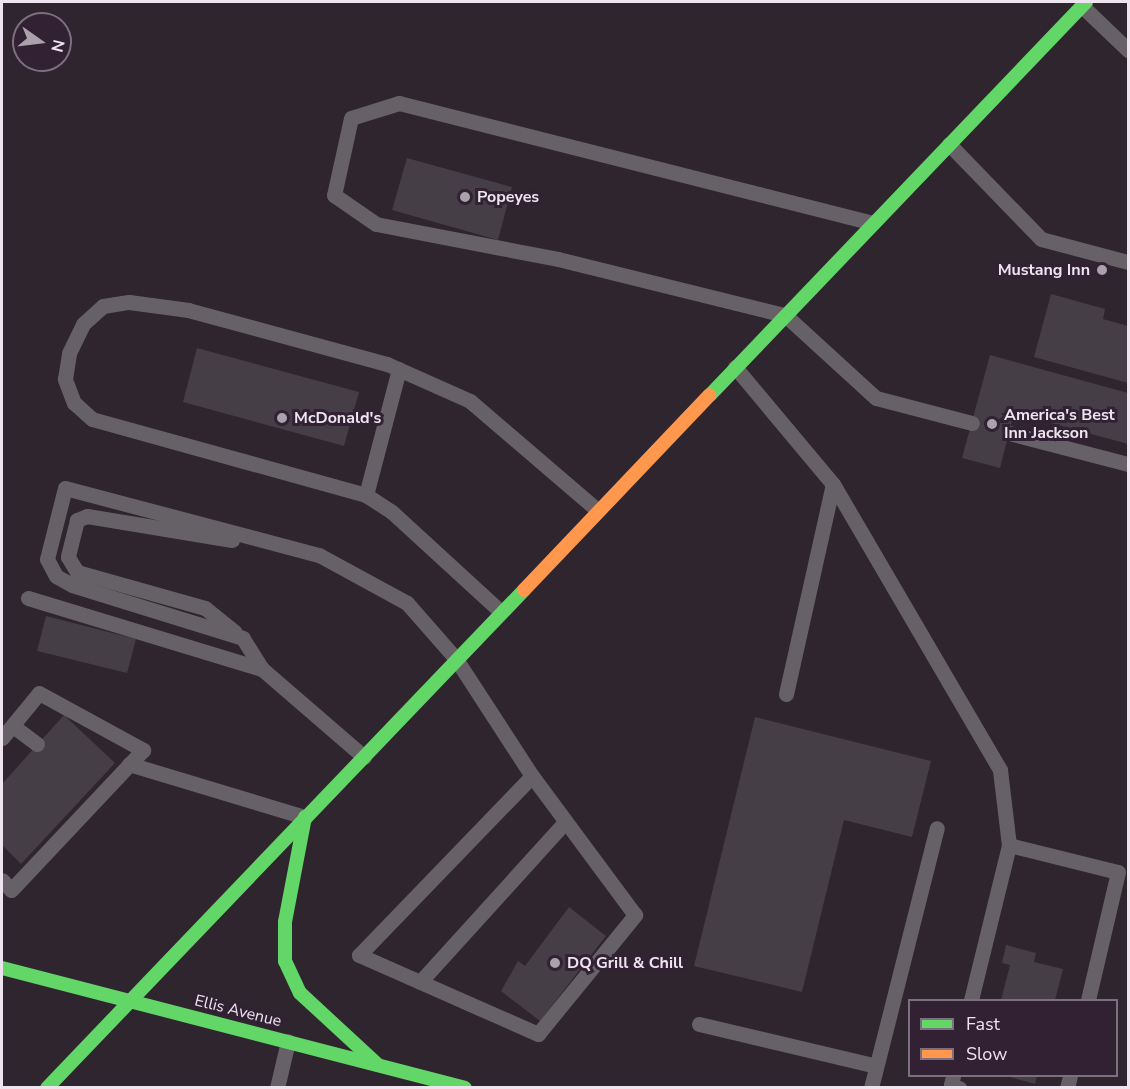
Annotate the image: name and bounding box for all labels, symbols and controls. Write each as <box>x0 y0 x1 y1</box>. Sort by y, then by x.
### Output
north arrow <box>12 12 72 72</box>
text: N <box>45 37 70 54</box>
place label: Popeyes <box>477 187 539 207</box>
marker: Popeyes <box>458 190 472 204</box>
place label: Mustang Inn <box>998 260 1090 280</box>
marker: Mustang Inn <box>1095 263 1109 277</box>
place label: America's Best Inn Jackson <box>1004 405 1115 443</box>
place label: McDonald's <box>294 408 381 428</box>
marker: McDonald's <box>275 411 289 425</box>
marker: America's Best Inn Jackson <box>985 417 999 431</box>
place label: DQ Grill & Chill <box>567 953 683 973</box>
marker: DQ Grill & Chill <box>548 956 562 970</box>
street label: Ellis Avenue <box>193 991 283 1031</box>
legend <box>908 999 1118 1077</box>
text: Fast <box>966 1012 1000 1036</box>
text: Slow <box>966 1042 1007 1066</box>

